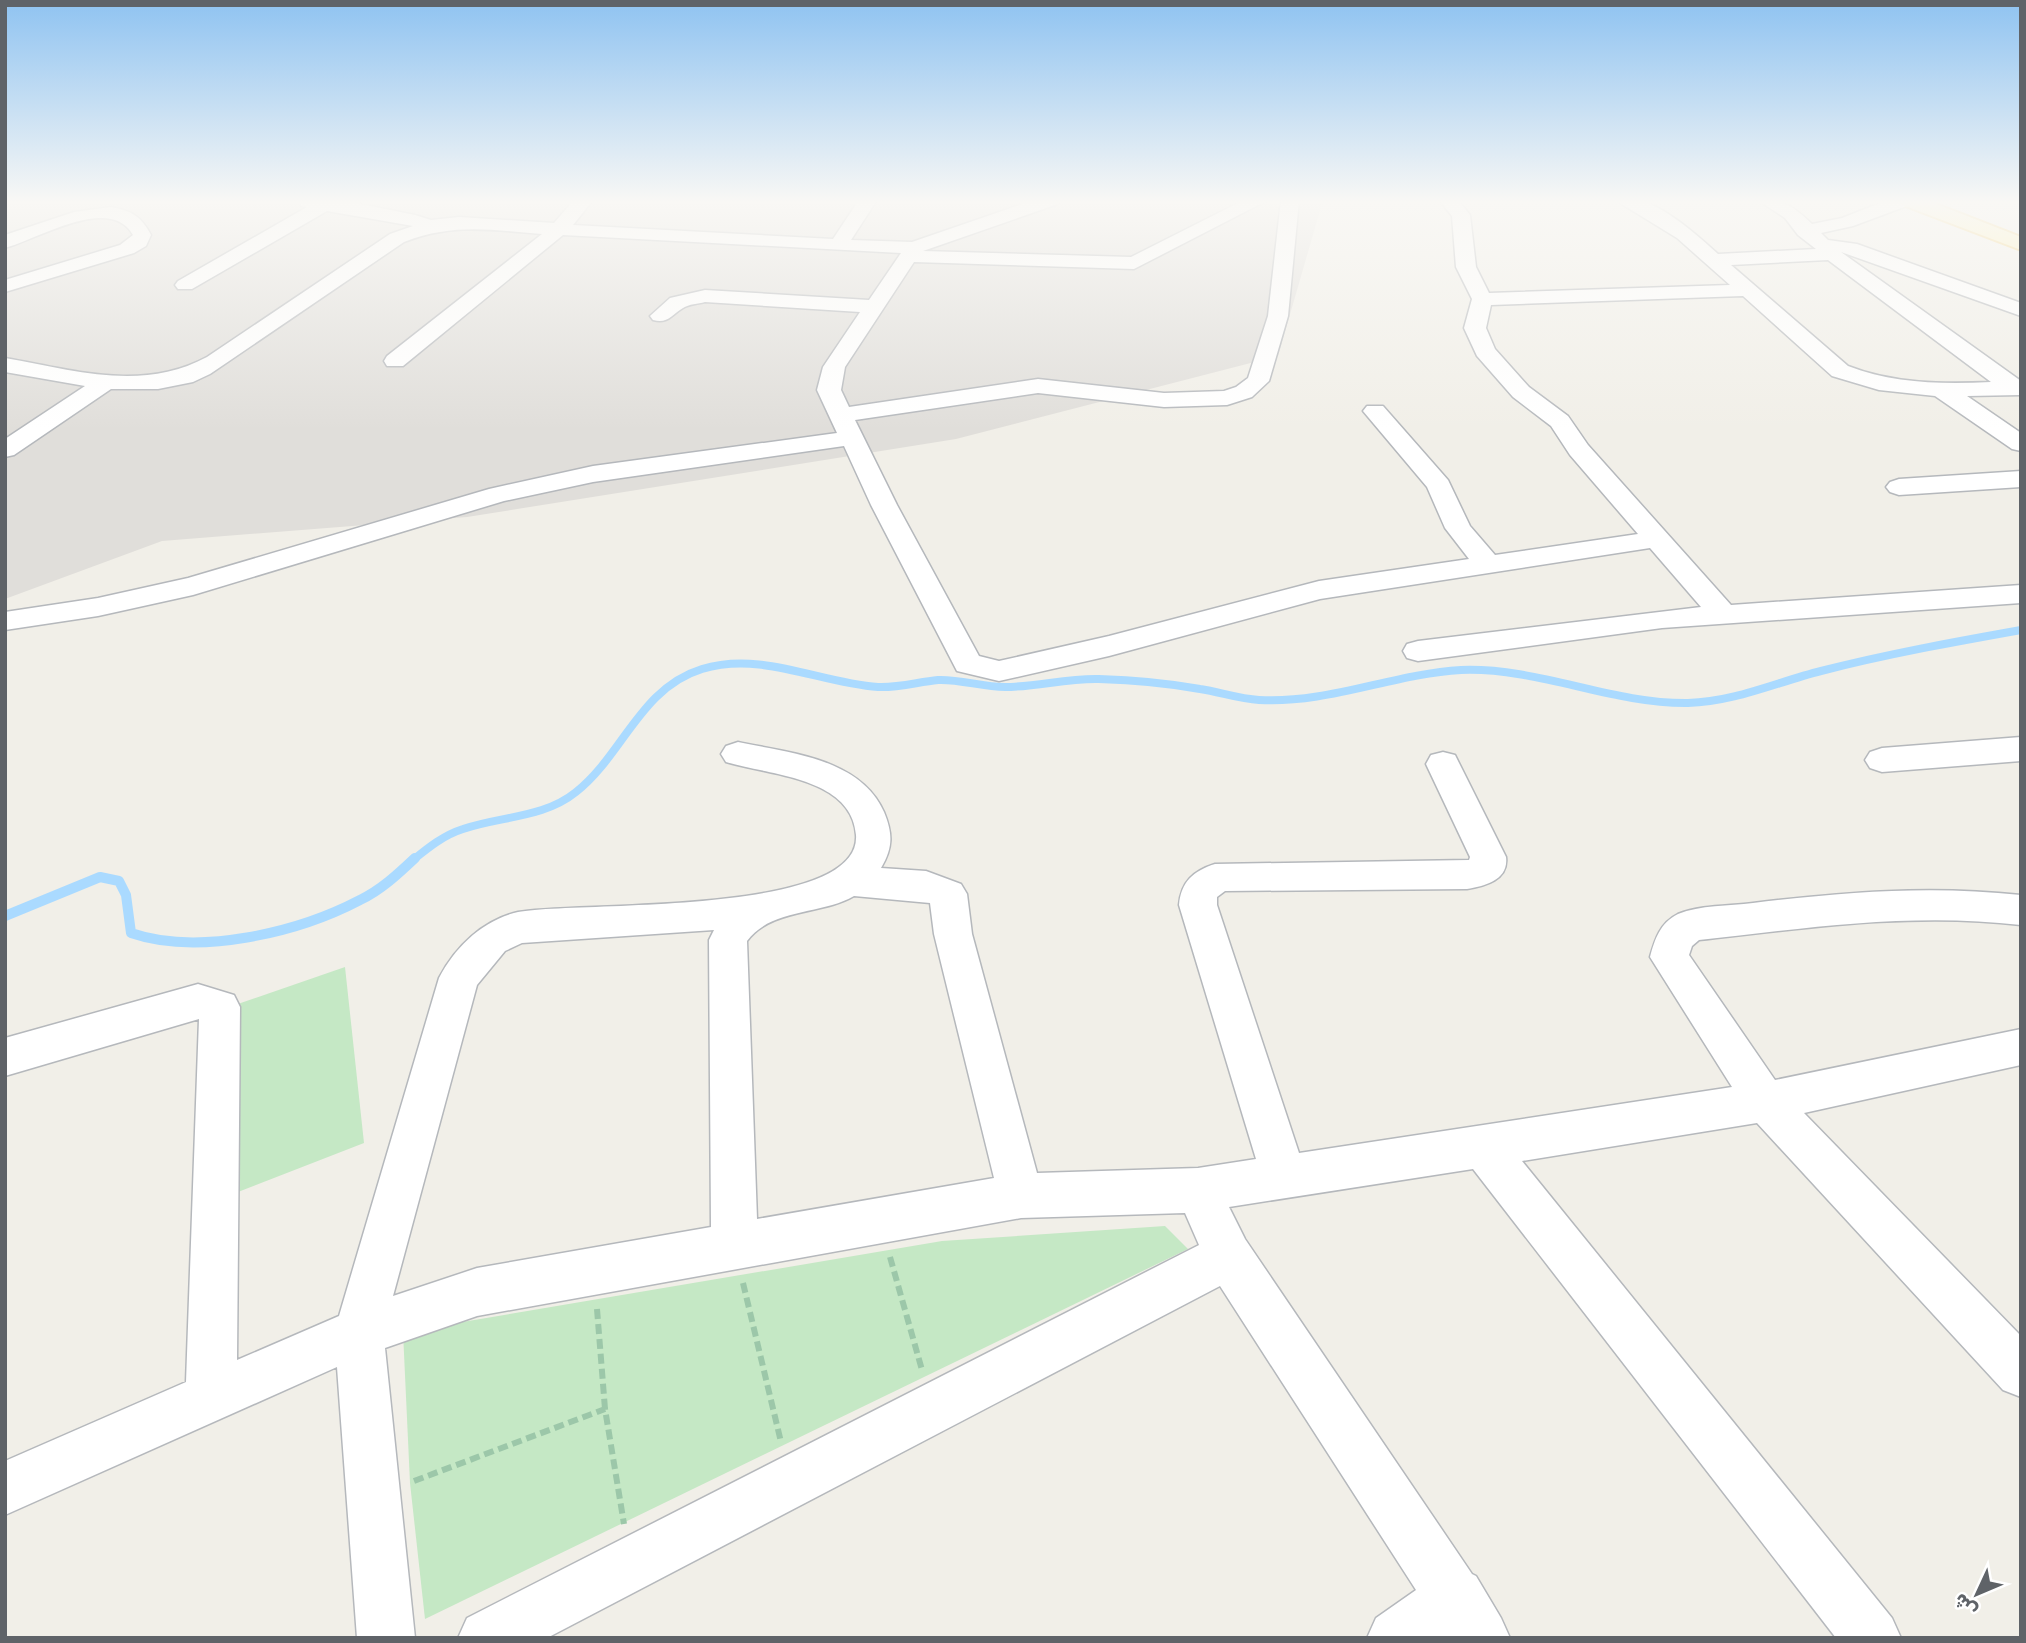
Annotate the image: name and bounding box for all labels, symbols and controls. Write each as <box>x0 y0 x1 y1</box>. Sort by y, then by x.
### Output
north arrow <box>1942 1559 2012 1629</box>
text: ش <box>1948 1589 1982 1622</box>

